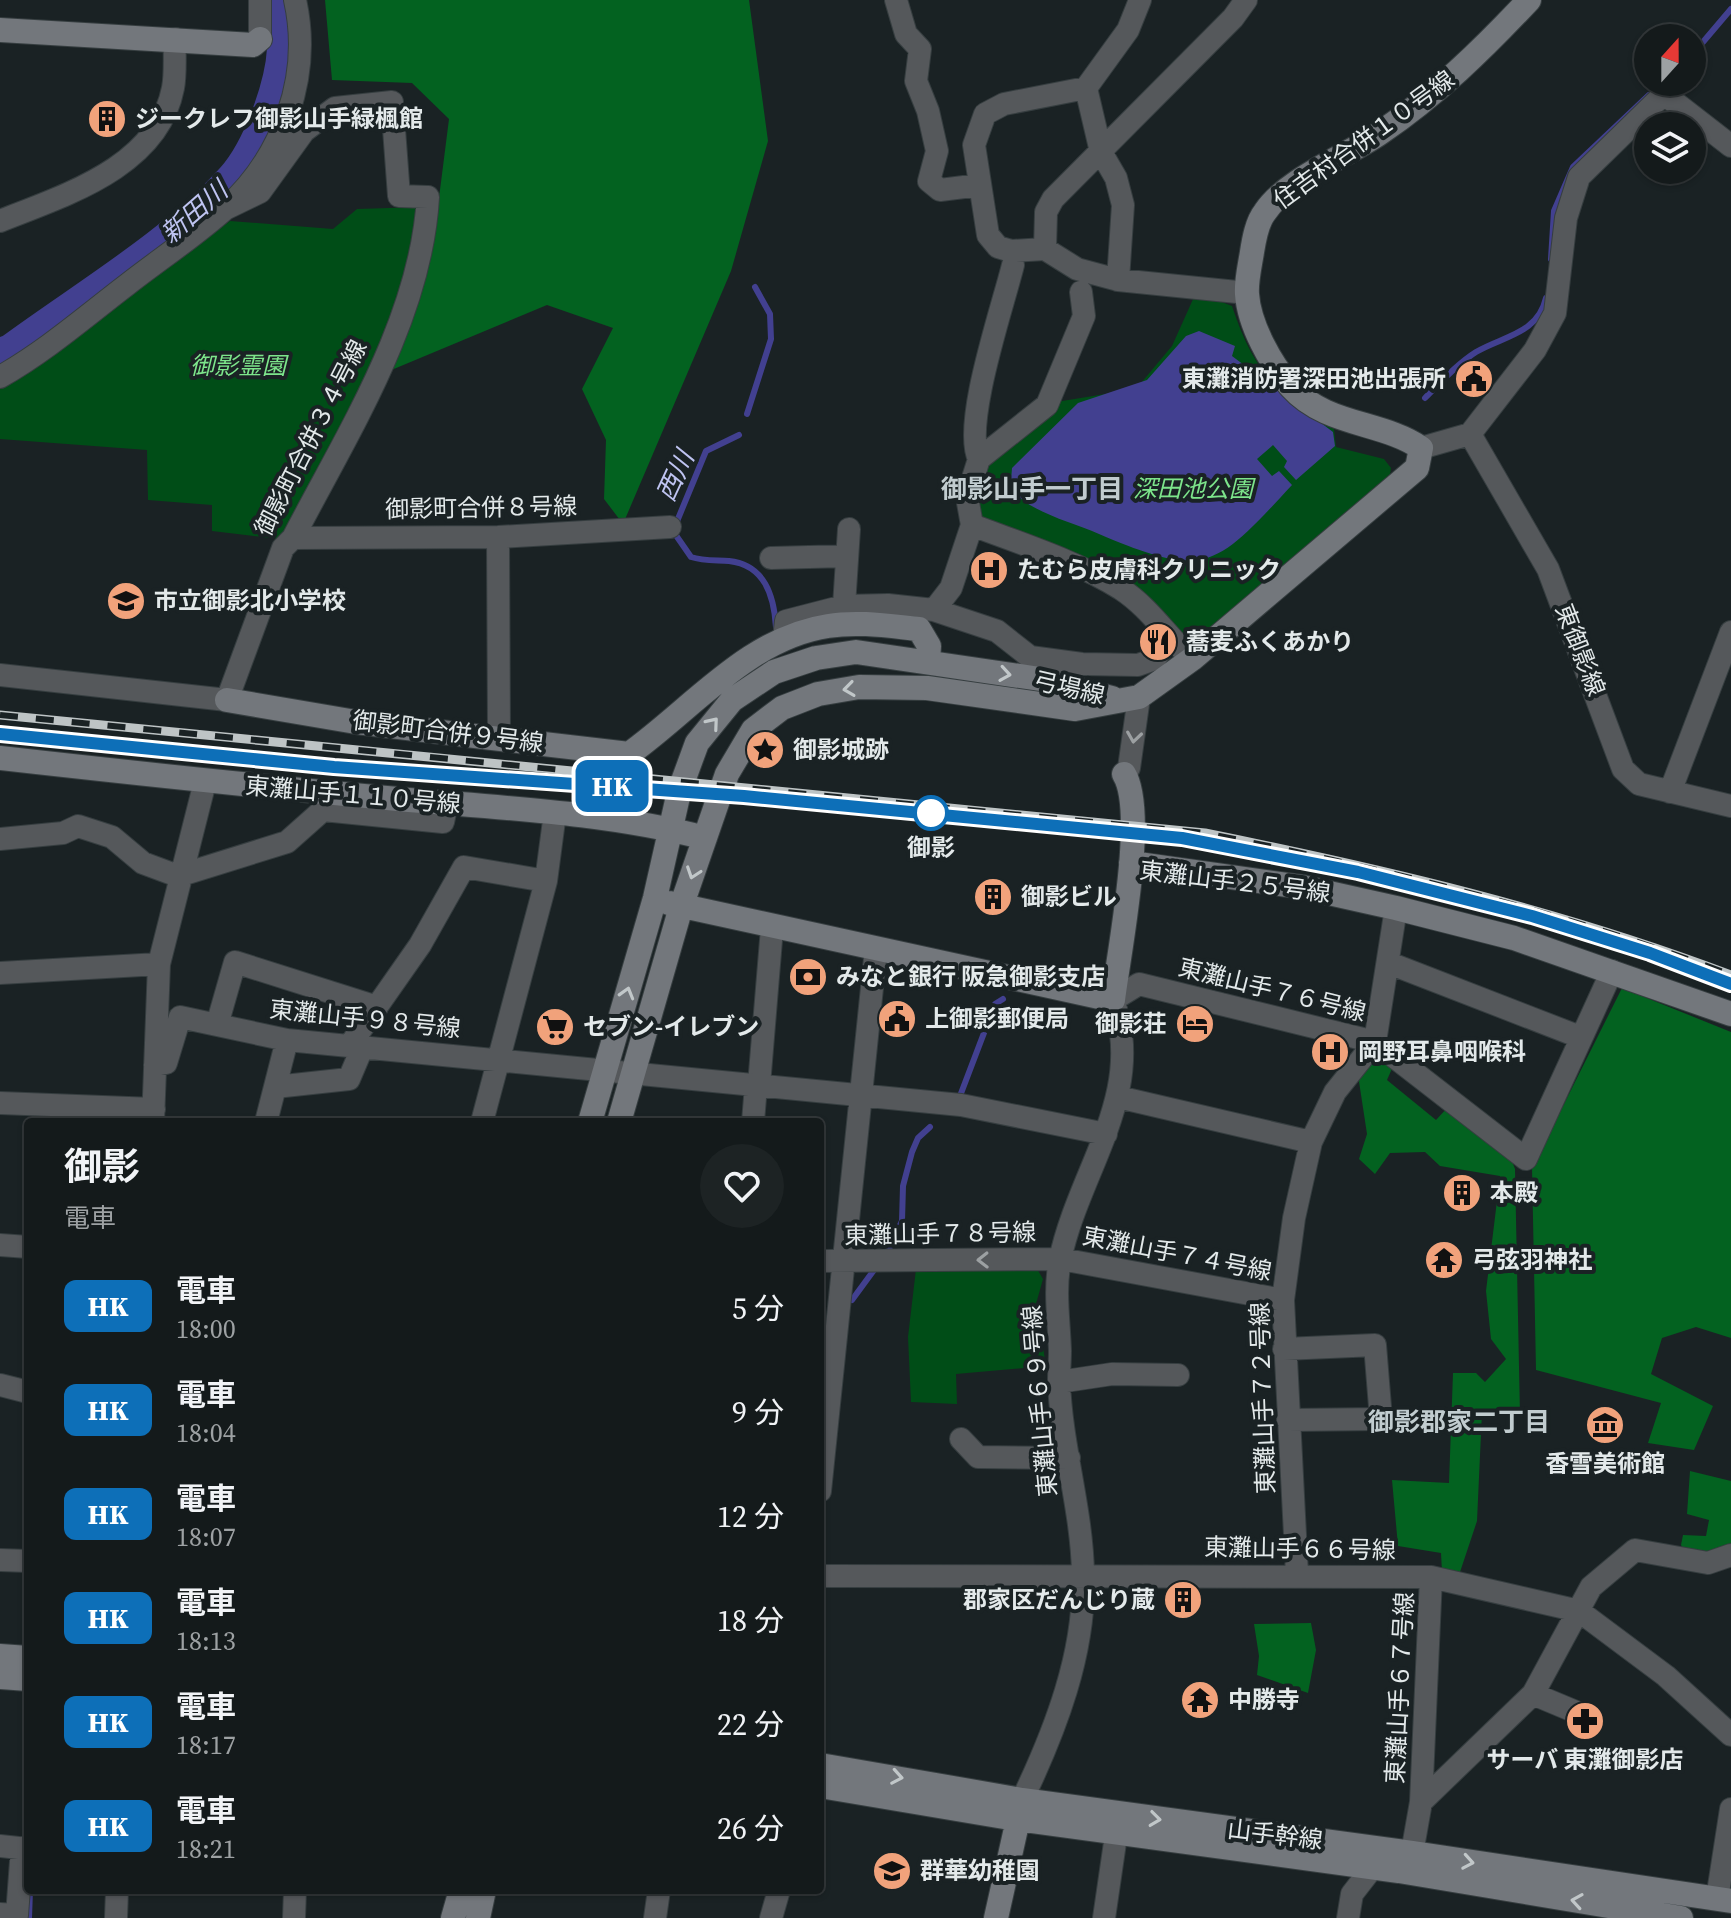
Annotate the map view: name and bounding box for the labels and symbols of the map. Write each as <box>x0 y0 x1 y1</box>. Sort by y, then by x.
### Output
north arrow <box>1634 24 1706 96</box>
street label: 住吉村合併１０号線 <box>1267 63 1461 216</box>
building icon: ジークレフ御影山手緑楓館 <box>86 98 128 140</box>
place label: ジークレフ御影山手緑楓館 <box>135 102 423 135</box>
water label: 新田川 <box>153 171 238 251</box>
street label: 御影町合併３４号線 <box>247 334 374 541</box>
park label: 御影霊園 <box>190 349 289 382</box>
public building icon: 東灘消防署深田池出張所 <box>1453 358 1495 400</box>
place label: 東灘消防署深田池出張所 <box>1182 362 1446 395</box>
water label: 西川 <box>648 442 704 507</box>
district label: 御影山手一丁目 <box>941 471 1123 507</box>
park label: 深田池公園 <box>1133 472 1256 505</box>
street label: 御影町合併８号線 <box>385 489 577 526</box>
hospital icon: たむら皮膚科クリニック <box>968 549 1010 591</box>
place label: たむら皮膚科クリニック <box>1017 553 1281 586</box>
school or university icon: 市立御影北小学校 <box>105 580 147 622</box>
place label: 市立御影北小学校 <box>154 584 346 617</box>
street label: 東御影線 <box>1548 599 1613 701</box>
restaurant icon: 蕎麦ふくあかり <box>1137 621 1179 663</box>
place label: 蕎麦ふくあかり <box>1186 625 1354 658</box>
street label: 弓場線 <box>1030 663 1108 712</box>
one-way arrow <box>998 664 1012 681</box>
one-way arrow <box>842 680 856 697</box>
street label: 御影町合併９号線 <box>351 703 545 760</box>
one-way arrow <box>703 718 718 732</box>
place icon: 御影城跡 <box>744 729 786 771</box>
one-way arrow <box>1125 730 1142 743</box>
place label: 御影城跡 <box>793 733 889 766</box>
line badge: HK <box>576 760 648 812</box>
street label: 東灘山手１１０号線 <box>244 769 462 820</box>
marker: 御影 <box>914 796 948 830</box>
place label: 御影 <box>907 831 955 864</box>
street label: 東灘山手２５号線 <box>1138 853 1332 910</box>
one-way arrow <box>687 865 703 879</box>
building icon: 御影ビル <box>972 876 1014 918</box>
place label: 御影ビル <box>1021 880 1117 913</box>
street label: 東灘山手７６号線 <box>1175 950 1369 1029</box>
bank icon: みなと銀行 阪急御影支店 <box>787 956 829 998</box>
place label: みなと銀行 阪急御影支店 <box>836 960 1105 993</box>
one-way arrow <box>618 987 635 1001</box>
street label: 東灘山手９８号線 <box>268 992 462 1045</box>
public building icon: 上御影郵便局 <box>876 998 918 1040</box>
place label: 上御影郵便局 <box>925 1002 1069 1035</box>
hotel icon: 御影荘 <box>1174 1003 1216 1045</box>
supermarket icon: セブン-イレブン <box>534 1006 576 1048</box>
place label: 御影荘 <box>1095 1007 1167 1040</box>
place label: セブン-イレブン <box>583 1010 759 1043</box>
hospital icon: 岡野耳鼻咽喉科 <box>1309 1031 1351 1073</box>
place label: 岡野耳鼻咽喉科 <box>1358 1035 1526 1068</box>
building icon: 本殿 <box>1441 1172 1483 1214</box>
place label: 本殿 <box>1490 1176 1538 1209</box>
street label: 東灘山手７８号線 <box>844 1215 1036 1252</box>
street label: 東灘山手７４号線 <box>1080 1219 1274 1288</box>
temple icon: 弓弦羽神社 <box>1423 1239 1465 1281</box>
place label: 弓弦羽神社 <box>1472 1243 1592 1276</box>
one-way arrow <box>976 1251 989 1269</box>
street label: 東灘山手７２号線 <box>1243 1302 1282 1495</box>
street label: 東灘山手６９号線 <box>1015 1304 1064 1498</box>
district label: 御影郡家二丁目 <box>1368 1404 1550 1440</box>
museum icon: 香雪美術館 <box>1584 1404 1626 1446</box>
place label: 香雪美術館 <box>1545 1447 1665 1480</box>
street label: 東灘山手６６号線 <box>1204 1530 1396 1567</box>
building icon: 郡家区だんじり蔵 <box>1162 1579 1204 1621</box>
place label: 郡家区だんじり蔵 <box>963 1583 1155 1616</box>
street label: 東灘山手６７号線 <box>1378 1591 1421 1785</box>
temple icon: 中勝寺 <box>1179 1679 1221 1721</box>
place label: 中勝寺 <box>1228 1683 1300 1716</box>
pharmacy icon: サーバ 東灘御影店 <box>1564 1700 1606 1742</box>
place label: サーバ 東灘御影店 <box>1487 1743 1683 1776</box>
one-way arrow <box>890 1768 903 1785</box>
one-way arrow <box>1148 1810 1162 1827</box>
street label: 山手幹線 <box>1225 1812 1325 1857</box>
school or university icon: 群華幼稚園 <box>871 1850 913 1892</box>
one-way arrow <box>1461 1853 1475 1870</box>
place label: 群華幼稚園 <box>920 1854 1040 1887</box>
one-way arrow <box>1570 1893 1583 1910</box>

